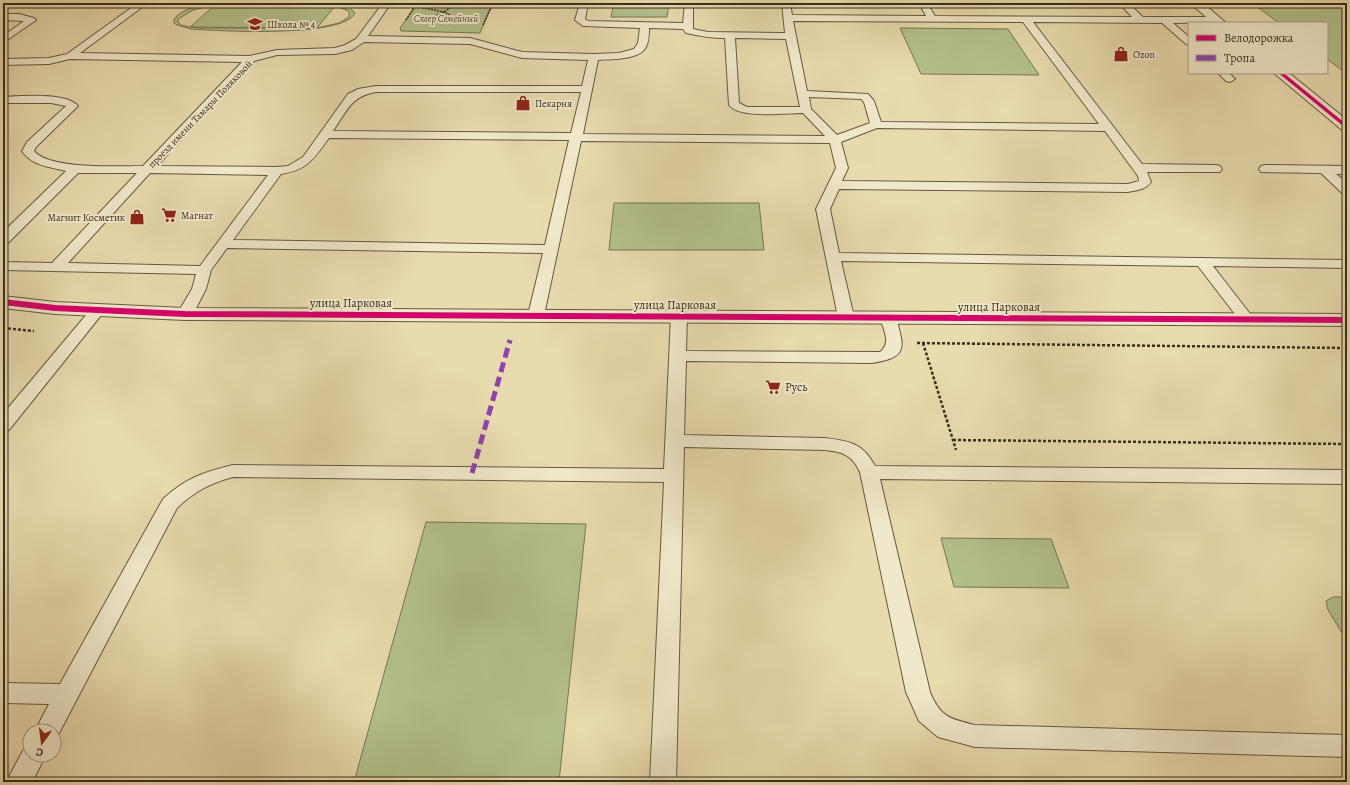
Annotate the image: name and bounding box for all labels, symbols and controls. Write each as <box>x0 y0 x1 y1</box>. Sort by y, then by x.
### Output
park label: Сквер Семейный <box>414 12 478 26</box>
school or university icon: Школа № 4 <box>246 15 264 33</box>
place label: Школа № 4 <box>267 18 316 31</box>
legend <box>1188 22 1328 74</box>
text: Велодорожка <box>1224 30 1294 46</box>
shop icon: Ozon <box>1112 45 1130 63</box>
place label: Ozon <box>1133 48 1156 61</box>
text: Тропа <box>1224 50 1255 66</box>
street label: проезд имени Тамары Поляковой <box>145 57 256 171</box>
shop icon: Пекарня <box>514 94 532 112</box>
place label: Пекарня <box>535 97 572 111</box>
supermarket icon: Магнат <box>160 206 178 224</box>
shop icon: Магнит Косметик <box>128 208 146 226</box>
place label: Магнат <box>181 209 214 222</box>
place label: Магнит Косметик <box>48 211 125 224</box>
street label: улица Парковая <box>309 295 392 311</box>
street label: улица Парковая <box>633 297 716 313</box>
street label: улица Парковая <box>957 299 1040 315</box>
supermarket icon: Русь <box>764 378 782 396</box>
place label: Русь <box>785 379 808 395</box>
north arrow <box>22 723 62 763</box>
text: С <box>34 744 45 760</box>

